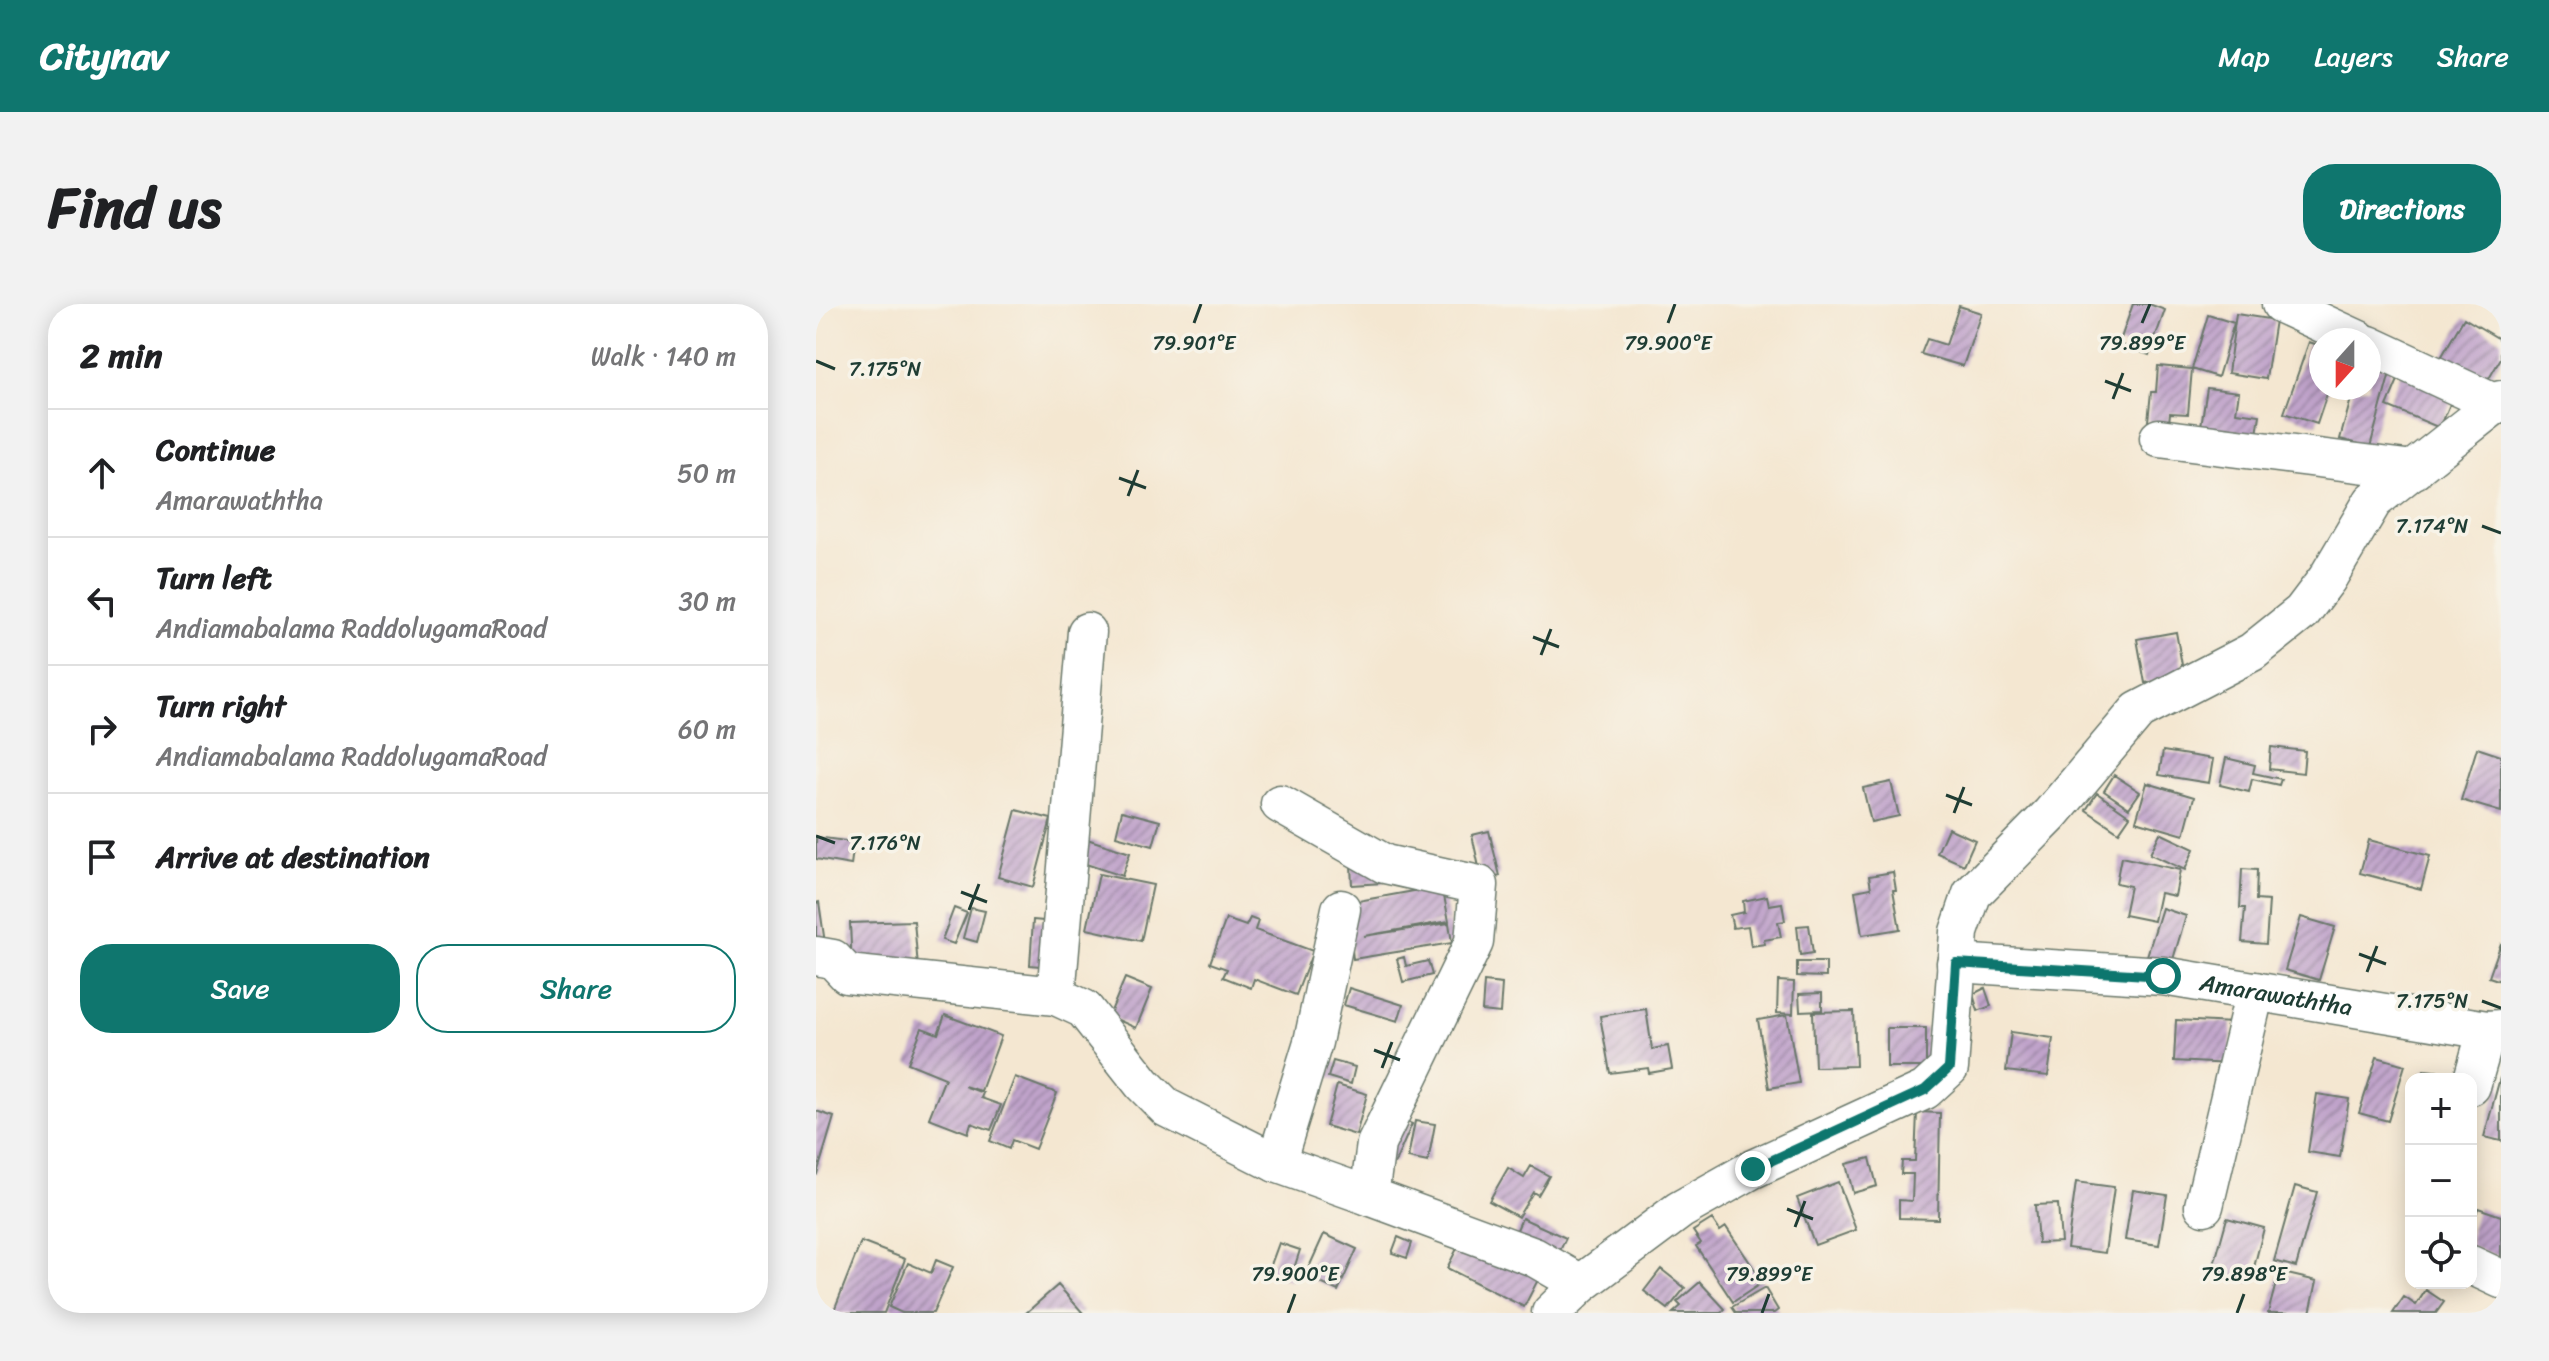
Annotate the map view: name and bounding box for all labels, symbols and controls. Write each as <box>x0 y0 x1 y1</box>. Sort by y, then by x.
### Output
text: Citynav <box>40 23 168 90</box>
text: Map <box>2218 32 2270 81</box>
text: Layers <box>2314 32 2393 81</box>
text: Share <box>2437 32 2509 81</box>
text: Find us <box>48 159 221 258</box>
button: Directions <box>2303 164 2501 253</box>
text: 2 min <box>80 326 162 386</box>
text: 79.901°E <box>1153 326 1237 361</box>
text: 79.900°E <box>1625 326 1713 361</box>
text: 79.899°E <box>2099 326 2187 361</box>
north arrow <box>2309 328 2381 400</box>
text: Walk · 140 m <box>591 333 736 379</box>
text: 7.175°N <box>849 352 921 387</box>
text: Continue <box>156 423 275 477</box>
text: 50 m <box>677 450 736 496</box>
icon: ahead <box>80 451 124 495</box>
text: Amarawaththa <box>156 477 323 523</box>
text: 7.174°N <box>2396 509 2468 544</box>
text: Turn left <box>156 551 272 605</box>
text: 30 m <box>679 578 736 624</box>
icon: left <box>80 579 124 623</box>
text: Andiamabalama RaddolugamaRoad <box>156 605 547 651</box>
text: Turn right <box>156 679 286 733</box>
text: 60 m <box>678 706 736 752</box>
icon: right <box>80 707 124 751</box>
text: Andiamabalama RaddolugamaRoad <box>156 733 547 779</box>
text: 7.176°N <box>849 826 921 861</box>
text: Arrive at destination <box>156 830 430 884</box>
icon: arrive <box>80 835 124 879</box>
button: Save <box>80 944 400 1033</box>
button: Share <box>416 944 736 1033</box>
route start <box>2145 958 2181 994</box>
street label: Amarawaththa <box>2196 961 2356 1028</box>
text: 7.175°N <box>2396 984 2468 1019</box>
map controls <box>2405 1073 2477 1289</box>
button: + <box>2405 1073 2477 1145</box>
button: − <box>2405 1145 2477 1217</box>
route end <box>1735 1151 1771 1187</box>
button: locate <box>2405 1217 2477 1289</box>
text: 79.900°E <box>1252 1257 1340 1292</box>
text: 79.899°E <box>1726 1257 1814 1292</box>
text: 79.898°E <box>2201 1257 2289 1292</box>

